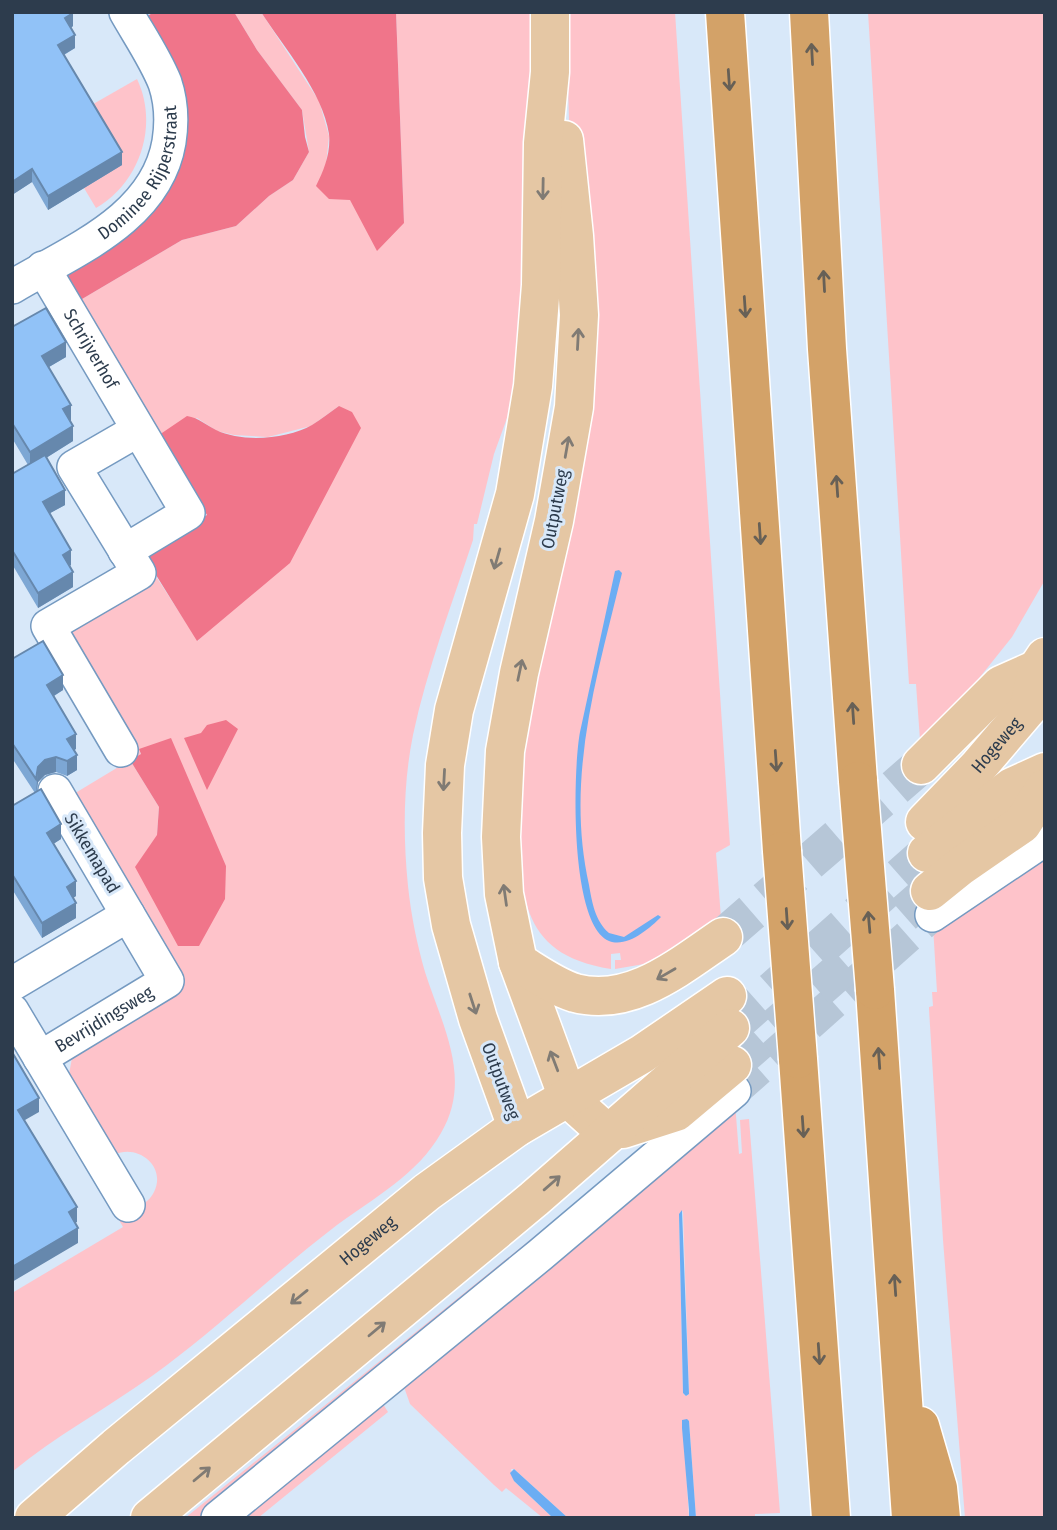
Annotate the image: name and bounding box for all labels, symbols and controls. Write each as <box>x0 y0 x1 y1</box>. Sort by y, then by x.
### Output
one-way arrow <box>805 43 818 66</box>
one-way arrow <box>723 69 736 91</box>
street label: Dominee Rijperstraat <box>94 105 182 245</box>
one-way arrow <box>536 177 549 200</box>
one-way arrow <box>817 270 830 293</box>
one-way arrow <box>739 296 752 318</box>
street label: Schrijverhof <box>59 305 124 394</box>
one-way arrow <box>572 328 585 351</box>
one-way arrow <box>561 436 574 459</box>
street label: Outputweg <box>537 467 574 551</box>
one-way arrow <box>830 475 843 497</box>
one-way arrow <box>754 523 767 545</box>
one-way arrow <box>489 548 502 570</box>
one-way arrow <box>514 659 527 681</box>
one-way arrow <box>846 702 859 724</box>
street label: Hogeweg <box>966 712 1027 778</box>
one-way arrow <box>770 749 783 772</box>
one-way arrow <box>438 768 451 791</box>
street label: Sikkemapad <box>60 809 124 897</box>
one-way arrow <box>498 884 511 907</box>
one-way arrow <box>781 907 794 930</box>
one-way arrow <box>862 912 875 934</box>
one-way arrow <box>656 968 676 982</box>
street label: Bevrijdingsweg <box>51 981 158 1057</box>
one-way arrow <box>468 992 480 1014</box>
street label: Outputweg <box>477 1039 525 1123</box>
one-way arrow <box>873 1047 886 1070</box>
one-way arrow <box>547 1051 560 1073</box>
one-way arrow <box>797 1115 810 1138</box>
one-way arrow <box>543 1175 561 1191</box>
street label: Hogeweg <box>335 1211 401 1270</box>
one-way arrow <box>888 1274 901 1297</box>
one-way arrow <box>290 1289 308 1305</box>
one-way arrow <box>368 1321 386 1337</box>
one-way arrow <box>813 1342 826 1365</box>
one-way arrow <box>193 1466 211 1482</box>

